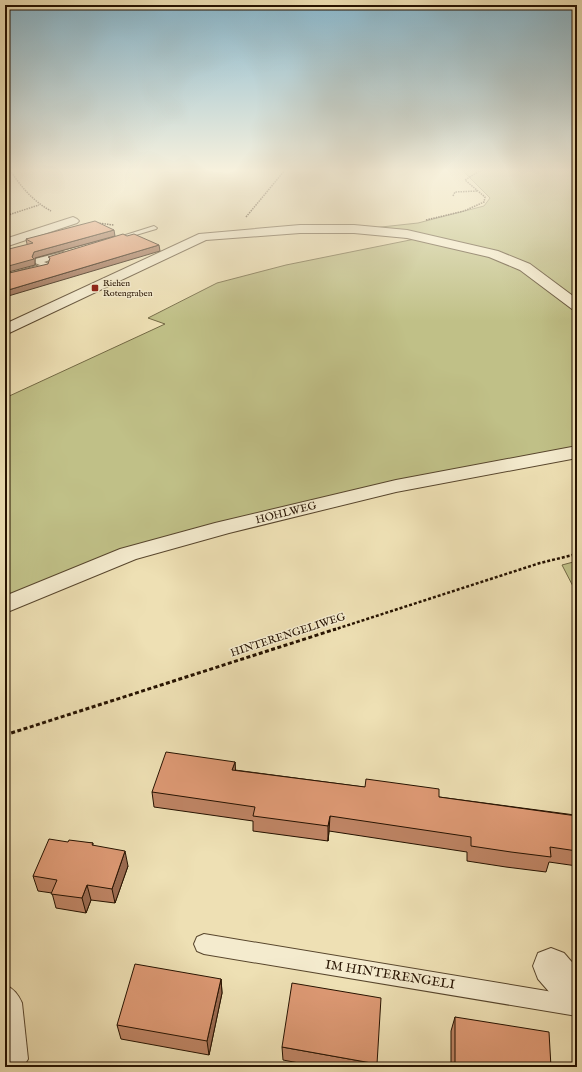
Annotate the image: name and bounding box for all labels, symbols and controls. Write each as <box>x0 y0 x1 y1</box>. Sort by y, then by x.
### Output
place label: Riehen Rotengraben <box>103 278 153 299</box>
marker: Riehen Rotengraben <box>90 283 100 293</box>
street label: HOHLWEG <box>254 499 318 527</box>
street label: HINTERENGELIWEG <box>229 610 348 660</box>
street label: IM HINTERENGELI <box>324 956 457 994</box>

